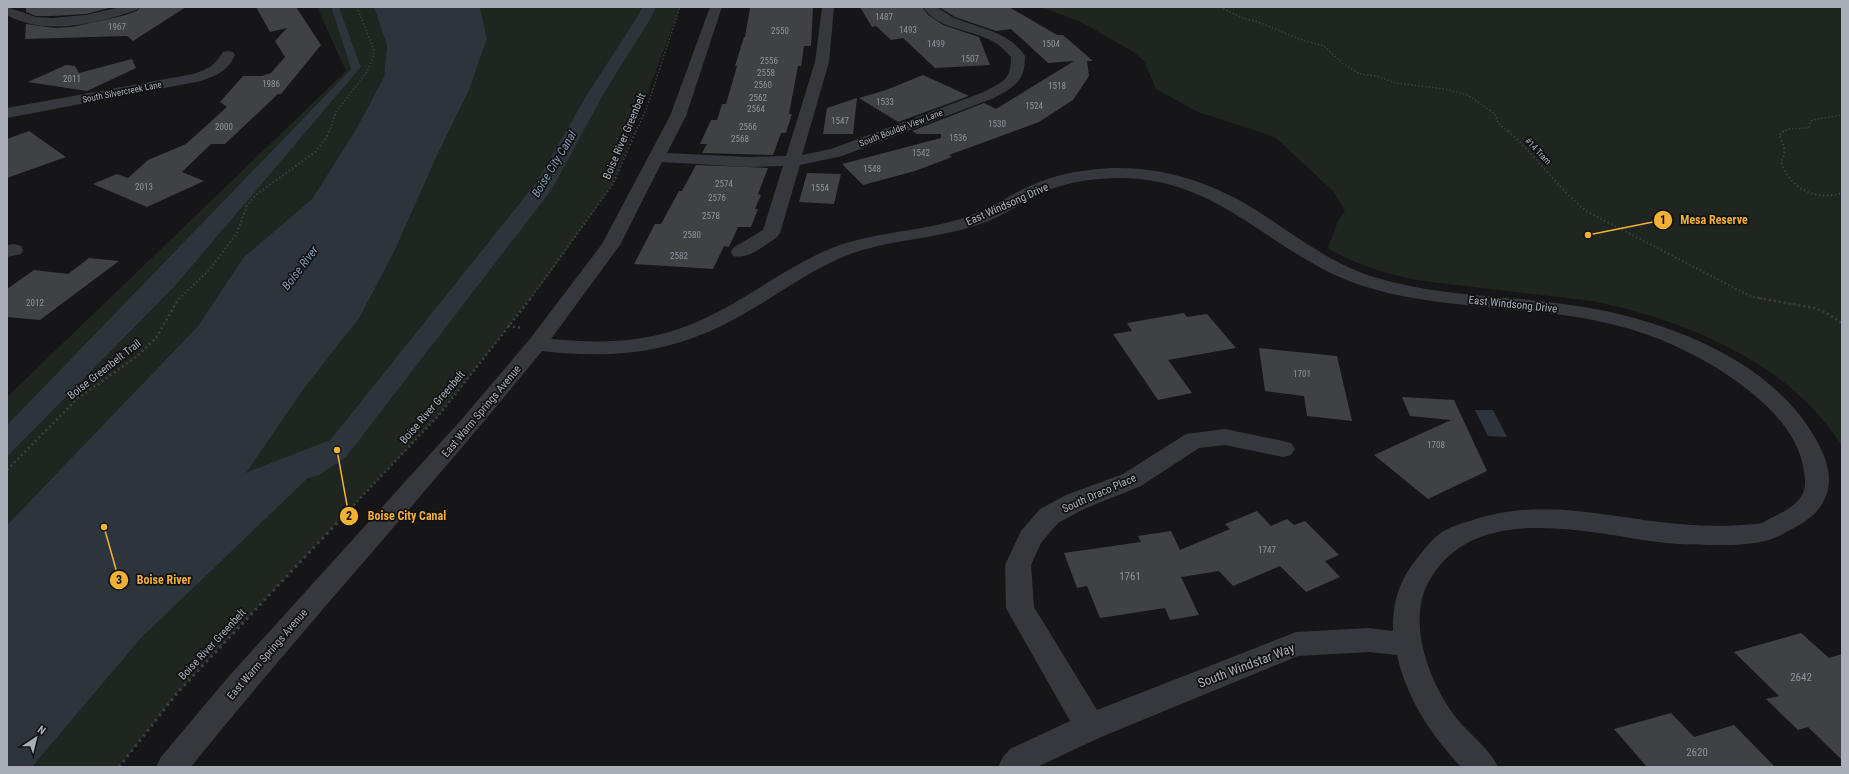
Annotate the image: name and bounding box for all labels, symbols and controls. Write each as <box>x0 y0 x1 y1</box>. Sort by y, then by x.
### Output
house number: 1487 <box>875 12 893 22</box>
house number: 1967 <box>108 22 126 32</box>
house number: 1493 <box>899 25 917 35</box>
house number: 2550 <box>771 26 789 36</box>
house number: 1499 <box>927 39 945 49</box>
house number: 1504 <box>1042 39 1060 49</box>
house number: 1507 <box>961 54 979 64</box>
house number: 2556 <box>760 56 778 66</box>
house number: 2558 <box>757 68 775 78</box>
house number: 2011 <box>63 74 81 84</box>
street label: South Silvercreek Lane <box>81 79 163 105</box>
house number: 1986 <box>262 79 280 89</box>
house number: 2560 <box>754 80 772 90</box>
house number: 1518 <box>1048 81 1066 91</box>
street label: Boise River Greenbelt <box>600 91 649 181</box>
house number: 2562 <box>749 93 767 103</box>
house number: 1533 <box>876 97 894 107</box>
house number: 1524 <box>1025 101 1043 111</box>
house number: 2564 <box>747 104 765 114</box>
street label: South Boulder View Lane <box>858 107 944 149</box>
house number: 1547 <box>831 116 849 126</box>
house number: 1530 <box>988 119 1006 129</box>
house number: 2000 <box>215 122 233 132</box>
house number: 2566 <box>739 122 757 132</box>
water label: Boise City Canal <box>529 128 579 200</box>
house number: 1536 <box>949 133 967 143</box>
house number: 2568 <box>731 134 749 144</box>
street label: #14 Tram <box>1523 135 1553 167</box>
house number: 1542 <box>912 148 930 158</box>
house number: 1548 <box>863 164 881 174</box>
house number: 2574 <box>715 179 733 189</box>
street label: East Windsong Drive <box>964 180 1050 228</box>
house number: 2013 <box>135 182 153 192</box>
house number: 1554 <box>811 183 829 193</box>
house number: 2576 <box>708 193 726 203</box>
callout: Mesa Reserve <box>1653 208 1756 232</box>
house number: 2578 <box>702 211 720 221</box>
text: 1 <box>1660 213 1666 227</box>
text: Mesa Reserve <box>1680 213 1748 227</box>
house number: 2580 <box>683 230 701 240</box>
water label: Boise River <box>279 243 321 293</box>
house number: 2582 <box>670 251 688 261</box>
street label: East Windsong Drive <box>1468 293 1558 316</box>
house number: 2012 <box>26 298 44 308</box>
street label: Boise Greenbelt Trail <box>65 337 144 402</box>
street label: East Warm Springs Avenue <box>439 363 524 460</box>
street label: Boise River Greenbelt <box>397 368 468 447</box>
house number: 1701 <box>1293 369 1311 379</box>
house number: 1708 <box>1427 440 1445 450</box>
street label: South Draco Place <box>1060 471 1138 516</box>
callout: Boise City Canal <box>339 504 454 528</box>
text: 2 <box>346 509 352 523</box>
text: Boise City Canal <box>368 509 446 523</box>
house number: 1747 <box>1258 545 1276 555</box>
callout: Boise River <box>109 568 200 592</box>
house number: 1761 <box>1119 570 1141 583</box>
text: 3 <box>116 573 122 587</box>
text: Boise River <box>137 573 191 587</box>
street label: Boise River Greenbelt <box>176 606 249 683</box>
street label: East Warm Springs Avenue <box>224 606 310 702</box>
street label: South Windstar Way <box>1196 640 1297 691</box>
house number: 2642 <box>1790 671 1812 684</box>
north arrow <box>16 718 56 758</box>
text: N <box>35 723 48 738</box>
house number: 2620 <box>1686 746 1708 759</box>

